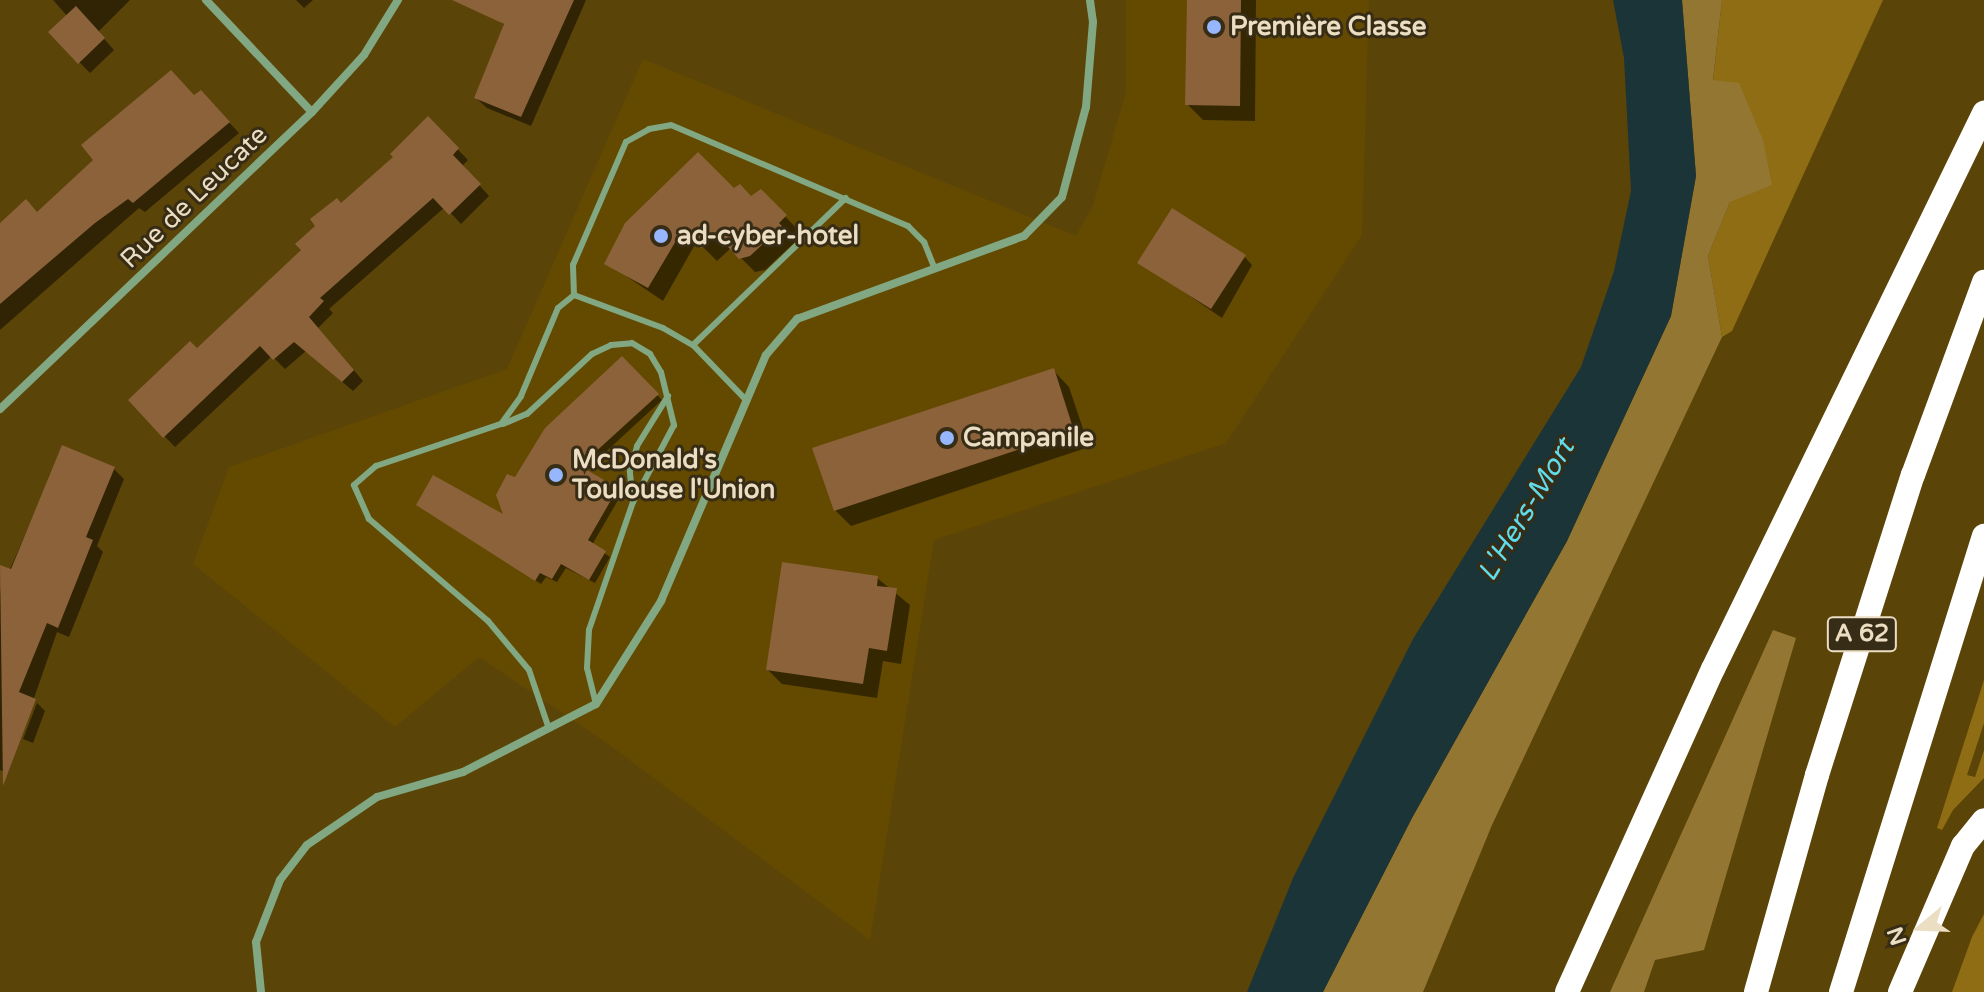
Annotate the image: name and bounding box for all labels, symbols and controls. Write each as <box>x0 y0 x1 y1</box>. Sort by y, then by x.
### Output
place label: Première Classe <box>1230 11 1426 43</box>
marker: Première Classe <box>1205 18 1223 36</box>
street label: Rue de Leucate <box>114 119 274 275</box>
place label: ad-cyber-hotel <box>677 220 859 252</box>
marker: ad-cyber-hotel <box>652 227 670 245</box>
place label: Campanile <box>963 422 1094 454</box>
marker: Campanile <box>938 429 956 447</box>
water label: L'Hers-Mort <box>1470 433 1582 587</box>
place label: McDonald's Toulouse l'Union <box>572 444 775 506</box>
marker: McDonald's Toulouse l'Union <box>547 466 565 484</box>
road number: A 62 <box>1826 614 1898 654</box>
north arrow <box>1880 888 1960 968</box>
text: N <box>1882 923 1912 948</box>

